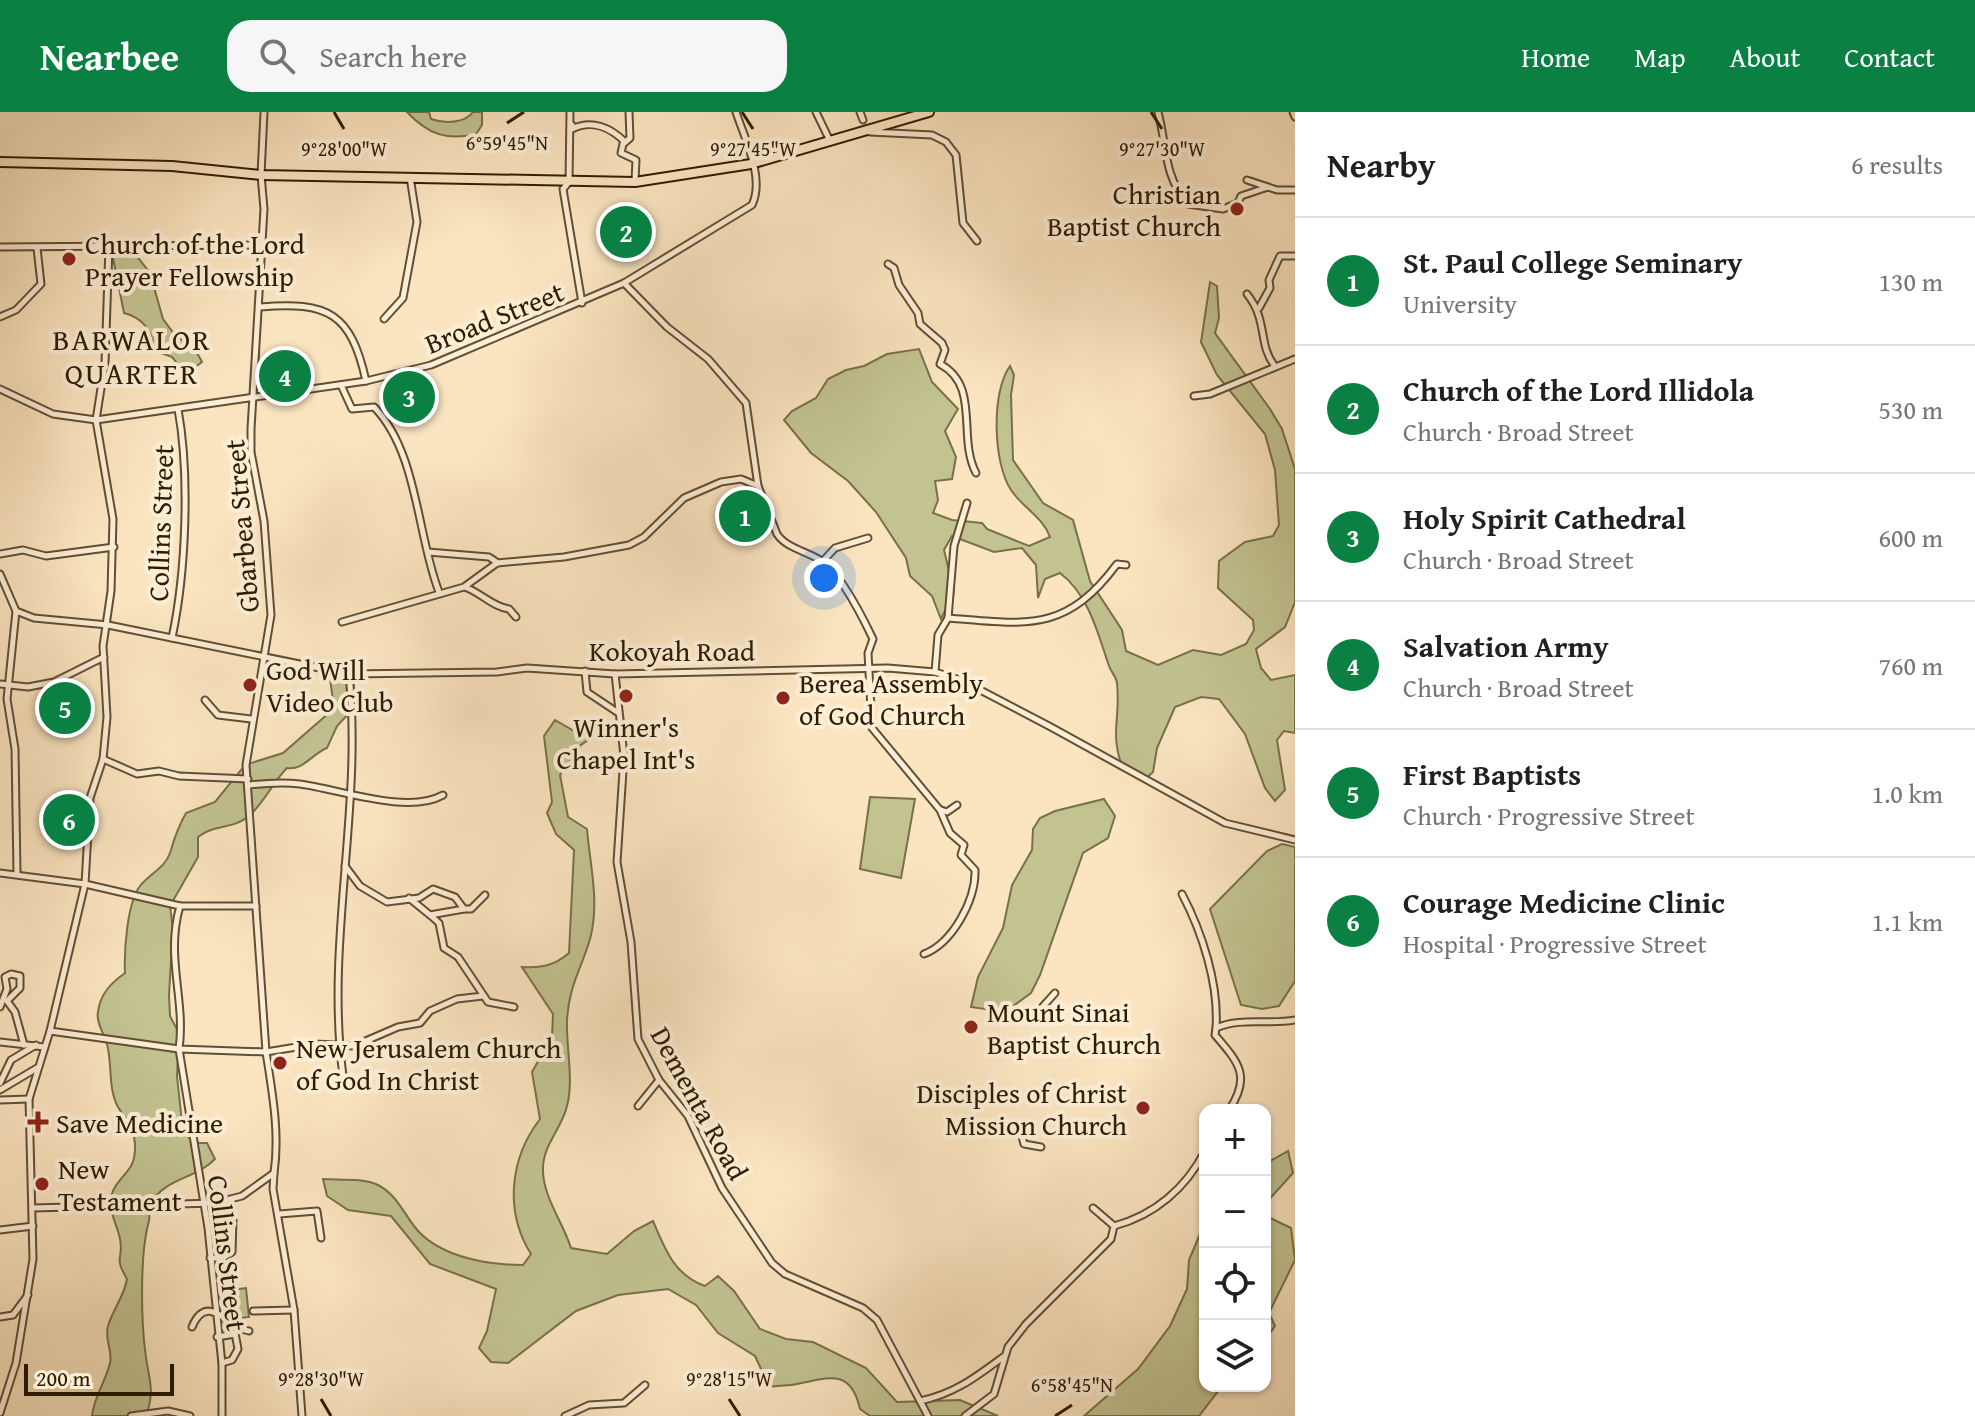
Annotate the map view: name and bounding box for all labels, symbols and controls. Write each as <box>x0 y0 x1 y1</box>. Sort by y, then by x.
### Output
search box <box>227 20 787 92</box>
text: Nearbee <box>40 28 179 84</box>
icon: search <box>255 34 299 78</box>
text: Search here <box>319 34 467 78</box>
text: Home <box>1521 36 1590 77</box>
text: Map <box>1634 36 1686 77</box>
text: About <box>1730 36 1800 77</box>
text: Contact <box>1844 36 1935 77</box>
text: 6°59'45"N <box>466 128 548 157</box>
text: 9°28'00"W <box>301 134 387 163</box>
text: 9°27'45"W <box>710 134 796 163</box>
text: 9°27'30"W <box>1119 134 1205 163</box>
text: Nearby <box>1327 140 1436 189</box>
text: 6 results <box>1851 145 1943 184</box>
place label: Christian Baptist Church <box>1047 173 1221 246</box>
marker: Christian Baptist Church <box>1228 200 1246 218</box>
pin: 2 <box>600 202 652 262</box>
place label: Church of the Lord Prayer Fellowship <box>85 223 305 296</box>
text: St. Paul College Seminary <box>1403 240 1742 284</box>
marker: Church of the Lord Prayer Fellowship <box>60 250 78 268</box>
text: 1 <box>1346 262 1360 301</box>
text: 130 m <box>1878 262 1943 301</box>
street label: Broad Street <box>418 271 570 363</box>
text: University <box>1403 284 1517 323</box>
district label: BARWALOR QUARTER <box>52 317 212 395</box>
pin: 4 <box>259 346 311 406</box>
pin: 3 <box>383 367 435 427</box>
text: Church of the Lord Illidola <box>1403 368 1754 412</box>
text: 2 <box>1346 390 1360 429</box>
text: 530 m <box>1878 390 1943 429</box>
text: Church · Broad Street <box>1403 412 1634 451</box>
street label: Gbarbea Street <box>213 438 269 614</box>
street label: Collins Street <box>137 444 183 602</box>
pin: 1 <box>719 486 771 546</box>
text: Holy Spirit Cathedral <box>1403 496 1686 540</box>
text: 3 <box>1346 518 1360 557</box>
text: 600 m <box>1878 518 1943 557</box>
text: Church · Broad Street <box>1403 540 1634 579</box>
your location <box>804 558 844 598</box>
text: Salvation Army <box>1403 624 1609 668</box>
street label: Kokoyah Road <box>589 630 755 671</box>
text: 4 <box>1346 646 1360 685</box>
text: 760 m <box>1878 646 1943 685</box>
place label: God Will Video Club <box>266 649 393 722</box>
place label: Berea Assembly of God Church <box>799 662 983 735</box>
text: Church · Broad Street <box>1403 668 1634 707</box>
marker: God Will Video Club <box>241 676 259 694</box>
pin: 5 <box>39 678 91 738</box>
marker: Winner's Chapel Int's <box>617 687 635 705</box>
marker: Berea Assembly of God Church <box>774 689 792 707</box>
place label: Winner's Chapel Int's <box>557 706 696 779</box>
text: First Baptists <box>1403 752 1581 796</box>
text: 5 <box>1346 774 1360 813</box>
text: 1.0 km <box>1871 774 1943 813</box>
pin: 6 <box>43 790 95 850</box>
text: Church · Progressive Street <box>1403 796 1695 835</box>
text: Courage Medicine Clinic <box>1403 880 1725 924</box>
text: 6 <box>1346 902 1360 941</box>
text: 1.1 km <box>1871 902 1943 941</box>
text: Hospital · Progressive Street <box>1403 924 1707 963</box>
place label: Mount Sinai Baptist Church <box>987 991 1161 1064</box>
marker: Mount Sinai Baptist Church <box>962 1018 980 1036</box>
street label: Dementa Road <box>641 1019 759 1187</box>
place label: New Jerusalem Church of God In Christ <box>296 1027 562 1100</box>
marker: New Jerusalem Church of God In Christ <box>271 1054 289 1072</box>
place label: Disciples of Christ Mission Church <box>917 1072 1127 1145</box>
marker: Disciples of Christ Mission Church <box>1134 1099 1152 1117</box>
place label: Save Medicine <box>56 1102 223 1143</box>
map controls <box>1199 1104 1271 1392</box>
button: + <box>1199 1104 1271 1176</box>
marker: Save Medicine <box>27 1111 49 1133</box>
place label: New Testament <box>58 1148 182 1221</box>
street label: Collins Street <box>198 1173 258 1333</box>
marker: New Testament <box>33 1175 51 1193</box>
button: − <box>1199 1176 1271 1248</box>
button: locate <box>1199 1248 1271 1320</box>
button: layers <box>1199 1320 1271 1392</box>
scale bar <box>24 1360 174 1396</box>
text: 200 m <box>36 1362 91 1394</box>
text: 9°28'30"W <box>278 1364 364 1393</box>
text: 9°28'15"W <box>686 1364 772 1393</box>
text: 6°58'45"N <box>1031 1370 1113 1399</box>

